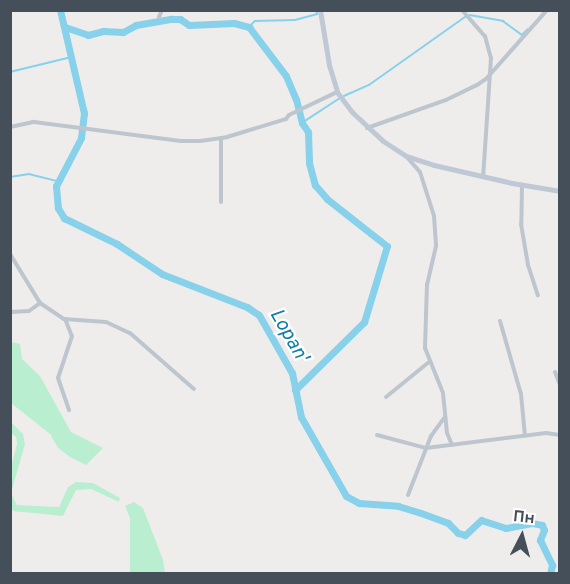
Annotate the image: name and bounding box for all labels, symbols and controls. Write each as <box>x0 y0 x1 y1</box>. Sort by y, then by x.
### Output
water label: Lopan' <box>263 305 313 367</box>
north arrow <box>492 506 552 566</box>
text: Пн <box>512 507 536 529</box>

